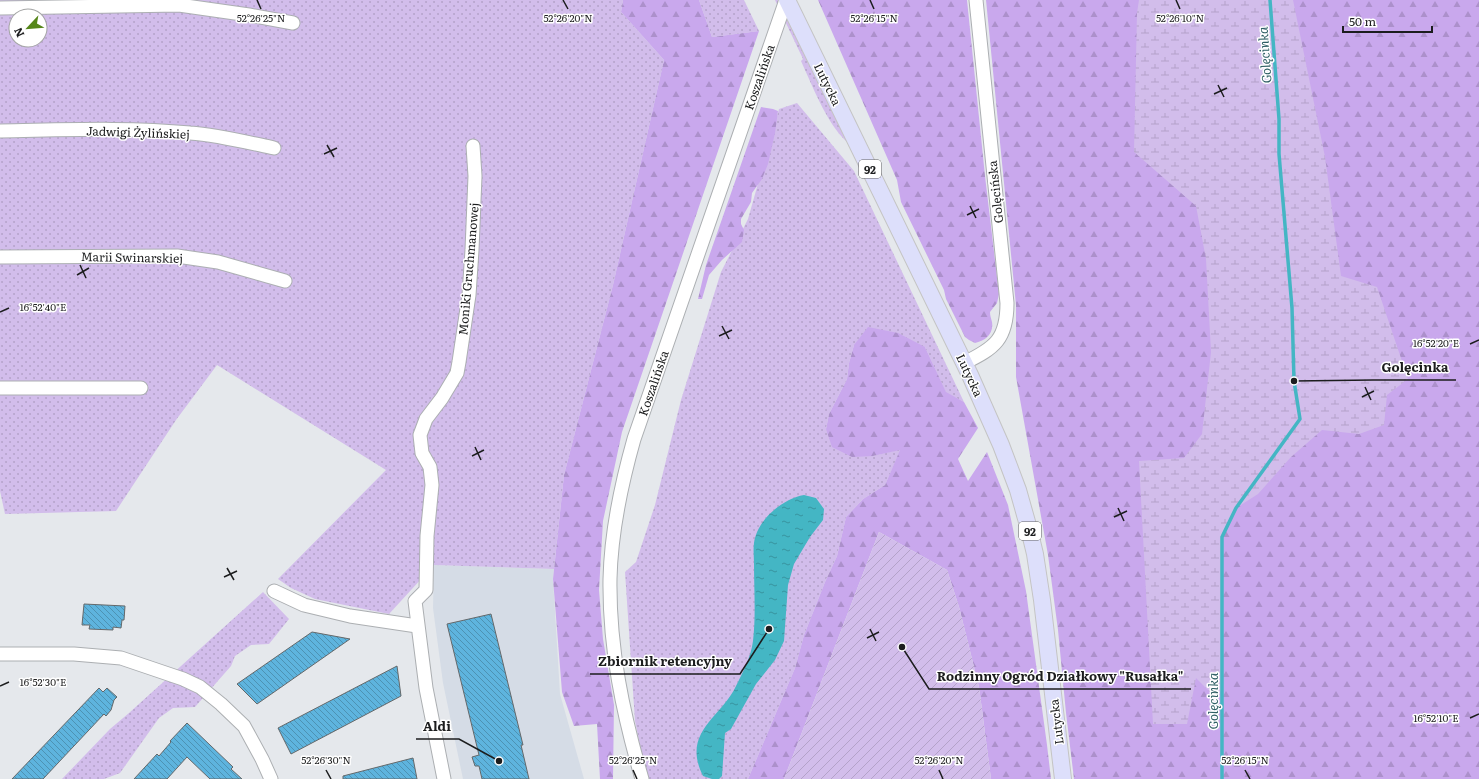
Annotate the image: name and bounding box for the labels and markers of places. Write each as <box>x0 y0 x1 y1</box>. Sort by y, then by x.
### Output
callout: Golęcinka <box>1373 355 1456 380</box>
callout: Zbiornik retencyjny <box>590 649 740 674</box>
callout: Rodzinny Ogród Działkowy "Rusałka" <box>929 664 1191 689</box>
callout: Aldi <box>416 714 459 739</box>

